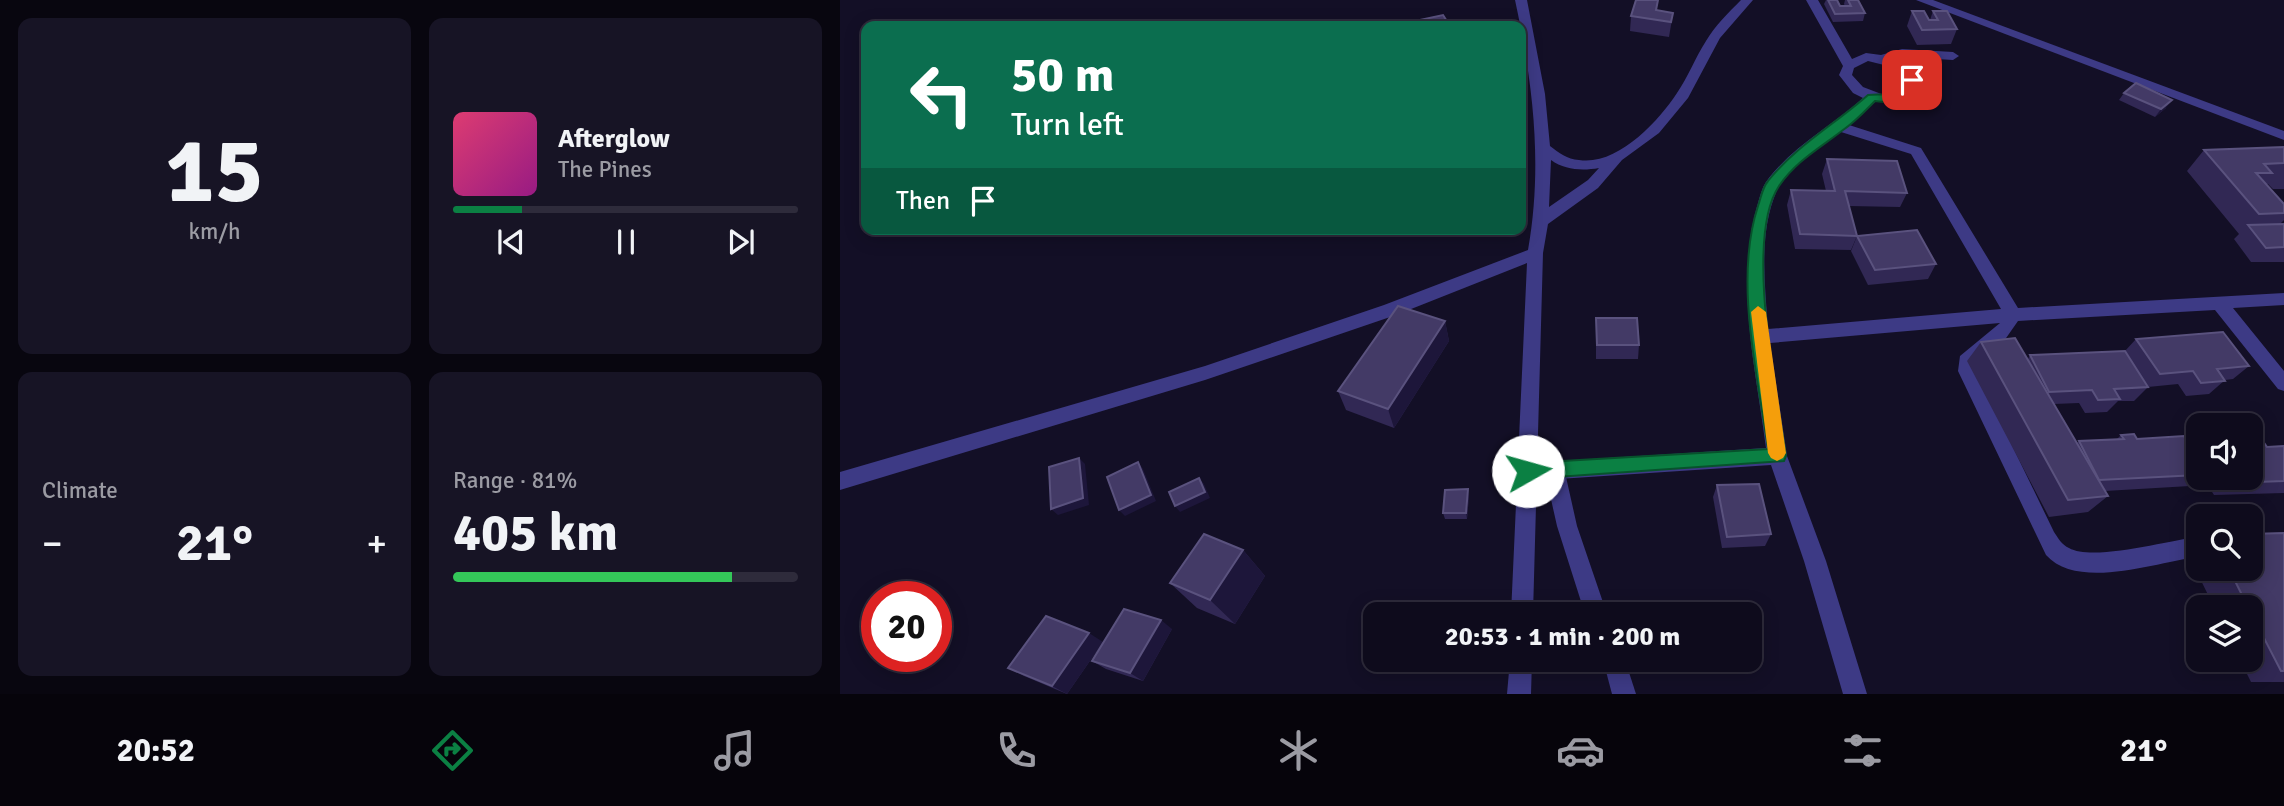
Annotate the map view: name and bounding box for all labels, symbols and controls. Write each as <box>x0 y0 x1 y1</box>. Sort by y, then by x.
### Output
text: 50 m <box>1011 45 1114 105</box>
icon: left <box>896 49 987 140</box>
pin <box>1882 50 1942 110</box>
icon: arrive <box>1893 61 1931 99</box>
text: Turn left <box>1011 105 1124 144</box>
text: 15 <box>165 115 264 228</box>
text: Afterglow <box>558 123 670 155</box>
text: The Pines <box>558 155 652 184</box>
icon: arrive <box>964 182 1002 220</box>
text: Then <box>896 185 950 217</box>
text: km/h <box>188 217 241 246</box>
icon: previous <box>492 223 530 261</box>
icon: pause <box>607 223 645 261</box>
icon: next <box>722 223 760 261</box>
map controls <box>2186 413 2263 672</box>
button: sound <box>2186 413 2263 490</box>
position arrow <box>1491 434 1565 508</box>
text: Range · 81% <box>453 466 577 495</box>
text: Climate <box>42 476 118 505</box>
text: 405 km <box>453 501 618 565</box>
button: search <box>2186 504 2263 581</box>
text: 21° <box>176 511 253 575</box>
text: − <box>42 520 63 567</box>
text: + <box>366 520 387 567</box>
speed limit sign: 20 <box>861 581 952 672</box>
button: layers <box>2186 595 2263 672</box>
text: 20:53 · 1 min · 200 m <box>1445 621 1680 653</box>
icon: directions <box>428 726 477 775</box>
icon: music <box>710 726 759 775</box>
icon: phone <box>992 726 1041 775</box>
icon: climate <box>1274 726 1323 775</box>
icon: car <box>1556 726 1605 775</box>
icon: filters <box>1838 726 1887 775</box>
text: 20:52 <box>117 731 195 770</box>
text: 21° <box>2120 731 2167 770</box>

